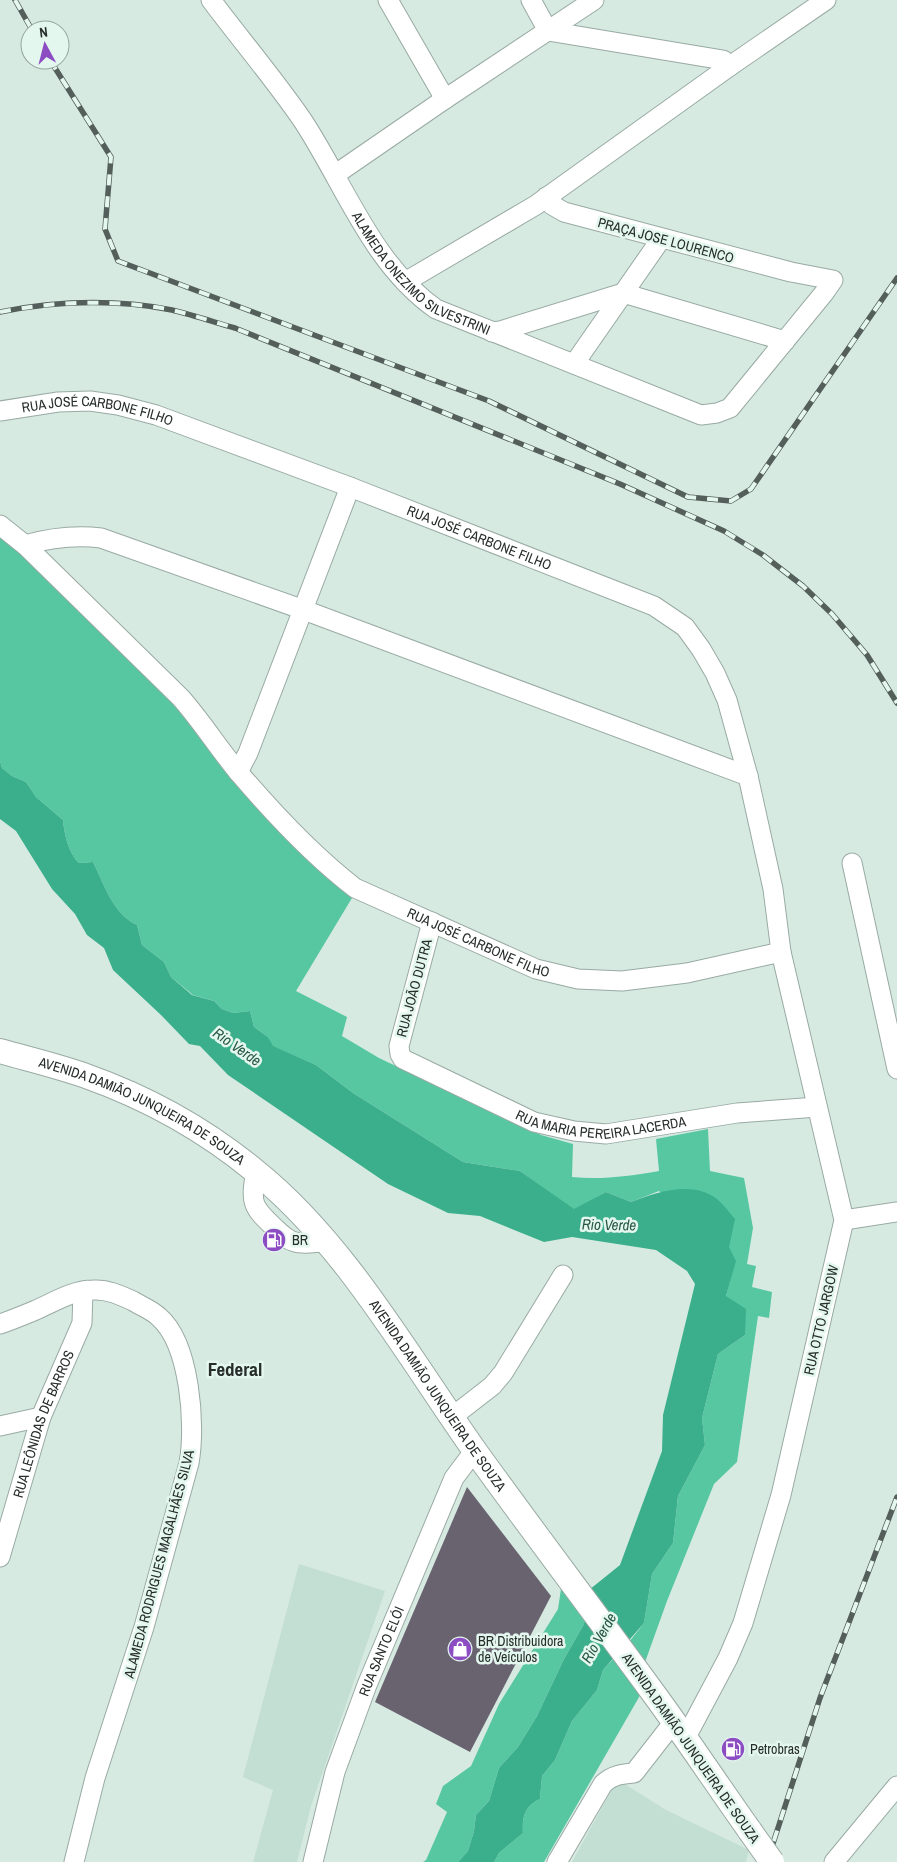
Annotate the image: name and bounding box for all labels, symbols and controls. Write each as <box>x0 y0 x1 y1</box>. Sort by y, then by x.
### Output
north arrow <box>20 20 70 70</box>
text: N <box>38 23 49 42</box>
street label: ALAMEDA ONEZIMO SILVESTRINI <box>348 208 493 339</box>
street label: PRAÇA JOSE LOURENCO <box>596 213 736 267</box>
street label: RUA JOSÉ CARBONE FILHO <box>20 392 176 430</box>
street label: RUA JOSÉ CARBONE FILHO <box>404 501 554 574</box>
street label: RUA JOSÉ CARBONE FILHO <box>404 903 551 981</box>
street label: RUA JOÃO DUTRA <box>392 937 436 1039</box>
water label: Rio Verde <box>209 1022 266 1071</box>
street label: AVENIDA DAMIÃO JUNQUEIRA DE SOUZA <box>36 1053 249 1169</box>
street label: RUA MARIA PEREIRA LACERDA <box>513 1106 688 1143</box>
water label: Rio Verde <box>582 1214 637 1235</box>
fuel station icon: BR <box>261 1227 287 1253</box>
place label: BR <box>292 1231 308 1249</box>
street label: RUA OTTO JARGOW <box>800 1263 842 1377</box>
street label: AVENIDA DAMIÃO JUNQUEIRA DE SOUZA <box>365 1295 510 1495</box>
street label: RUA LEÔNIDAS DE BARROS <box>9 1347 78 1500</box>
district label: Federal <box>208 1356 262 1382</box>
street label: ALAMEDA RODRIGUES MAGALHÃES SILVA <box>120 1448 198 1681</box>
street label: RUA SANTO ELÓI <box>355 1604 408 1699</box>
water label: Rio Verde <box>576 1609 621 1667</box>
place label: BR Distribuidora de Veículos <box>478 1632 564 1666</box>
shop icon: BR Distribuidora de Veículos <box>447 1636 473 1662</box>
street label: AVENIDA DAMIÃO JUNQUEIRA DE SOUZA <box>618 1649 764 1847</box>
fuel station icon: Petrobras <box>720 1736 746 1762</box>
place label: Petrobras <box>750 1740 800 1758</box>

